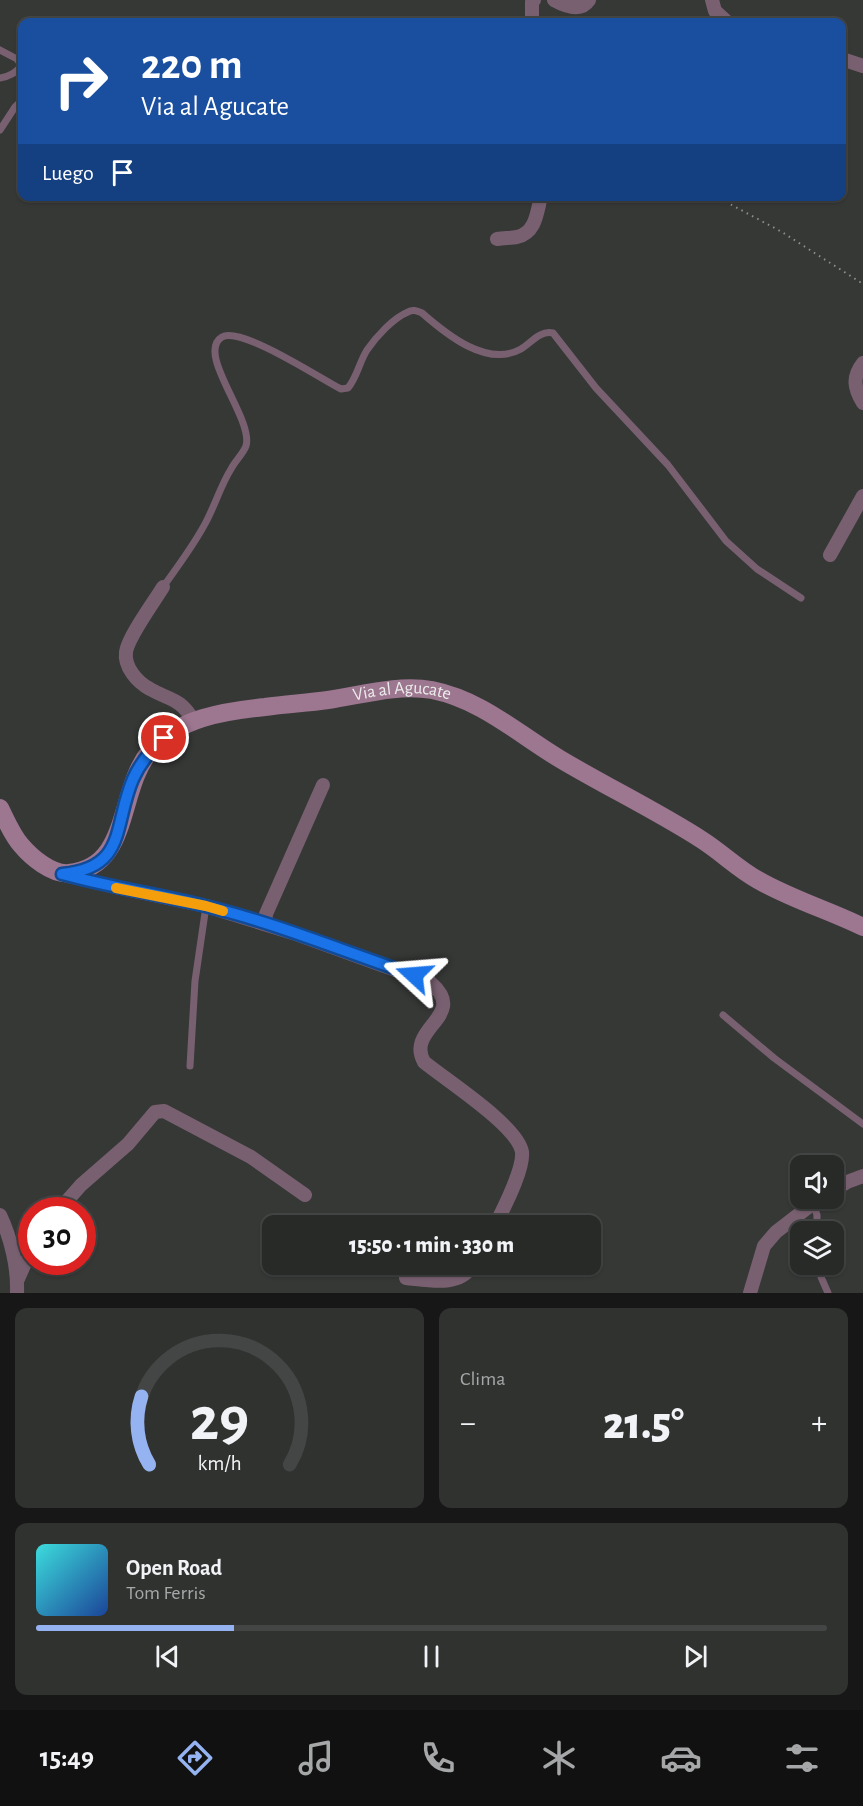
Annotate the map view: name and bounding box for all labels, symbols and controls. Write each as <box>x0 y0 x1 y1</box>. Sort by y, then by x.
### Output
icon: right <box>42 42 120 120</box>
text: 220 m <box>141 44 243 86</box>
text: Via al Agucate <box>141 93 289 120</box>
icon: arrive <box>106 156 139 189</box>
text: Luego <box>42 162 94 184</box>
street label: Via al Agucate <box>351 679 453 704</box>
pin <box>138 712 189 763</box>
icon: arrive <box>147 721 180 754</box>
position arrow <box>382 943 446 1007</box>
map controls <box>790 1155 844 1275</box>
button: sound <box>790 1155 844 1209</box>
speed limit sign: 30 <box>18 1197 96 1275</box>
button: layers <box>790 1221 844 1275</box>
text: 15:50 · 1 min · 330 m <box>349 1234 514 1256</box>
text: Clima <box>460 1369 505 1389</box>
text: 29 <box>190 1389 249 1451</box>
text: 21.5° <box>603 1402 684 1447</box>
text: − <box>460 1407 476 1440</box>
text: + <box>811 1407 827 1440</box>
text: km/h <box>197 1453 242 1474</box>
text: Open Road <box>126 1557 222 1579</box>
text: Tom Ferris <box>126 1583 206 1603</box>
icon: previous <box>151 1640 184 1673</box>
icon: pause <box>415 1640 448 1673</box>
icon: next <box>679 1640 712 1673</box>
icon: directions <box>174 1737 216 1779</box>
icon: music <box>295 1737 337 1779</box>
icon: phone <box>417 1737 459 1779</box>
icon: climate <box>538 1737 580 1779</box>
icon: car <box>660 1737 702 1779</box>
icon: filters <box>781 1737 823 1779</box>
text: 15:49 <box>40 1744 94 1771</box>

